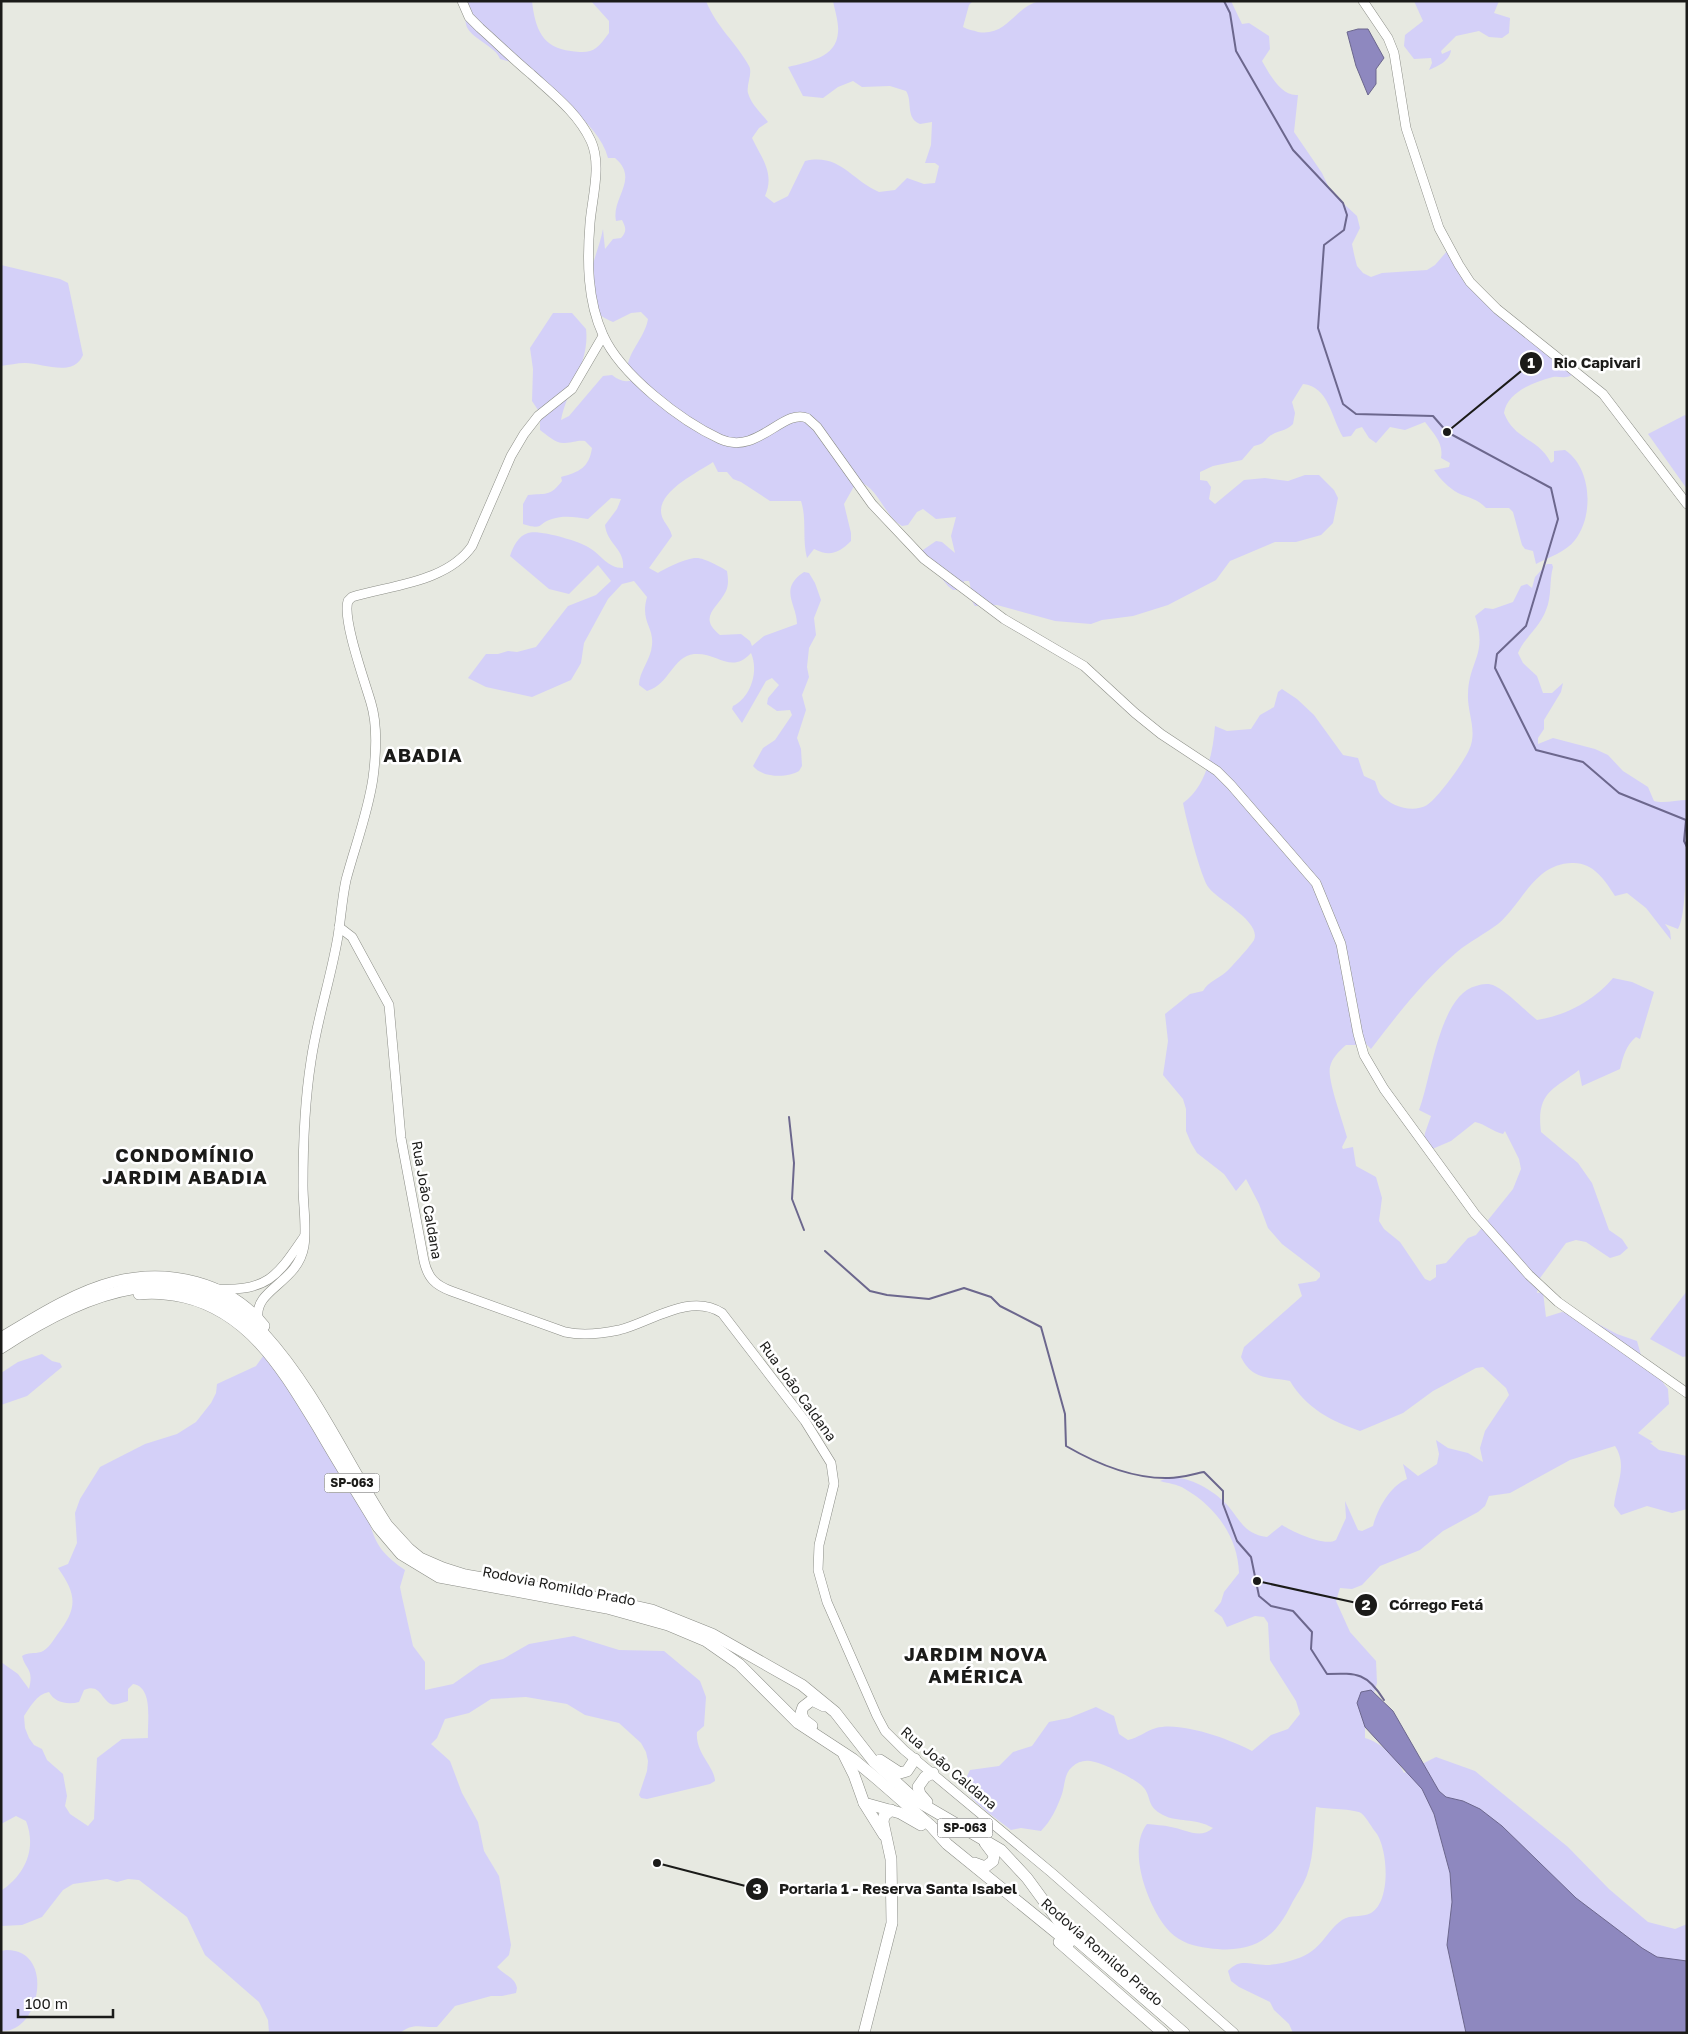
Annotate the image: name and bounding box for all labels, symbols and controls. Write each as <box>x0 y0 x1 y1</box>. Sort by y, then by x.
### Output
callout: Rio Capivari <box>1518 348 1651 378</box>
text: 1 <box>1527 353 1535 371</box>
text: Rio Capivari <box>1553 353 1641 371</box>
district label: ABADIA <box>383 743 463 766</box>
street label: Rua João Caldana <box>409 1139 446 1260</box>
district label: CONDOMÍNIO JARDIM ABADIA <box>102 1143 268 1188</box>
street label: Rua João Caldana <box>756 1337 841 1444</box>
road number: SP-063 <box>324 1474 380 1492</box>
street label: Rodovia Romildo Prado <box>481 1562 637 1609</box>
callout: Córrego Fetá <box>1354 1590 1493 1620</box>
text: 2 <box>1361 1595 1371 1613</box>
text: Córrego Fetá <box>1389 1595 1483 1613</box>
district label: JARDIM NOVA AMÉRICA <box>904 1642 1048 1687</box>
street label: Rua João Caldana <box>898 1723 1001 1813</box>
road number: SP-063 <box>938 1819 992 1838</box>
callout: Portaria 1 - Reserva Santa Isabel <box>744 1874 1027 1904</box>
text: 3 <box>752 1879 762 1897</box>
text: Portaria 1 - Reserva Santa Isabel <box>779 1879 1017 1897</box>
street label: Rodovia Romildo Prado <box>1038 1894 1167 2009</box>
scale bar <box>18 1986 112 2018</box>
text: 100 m <box>25 1994 68 2012</box>

